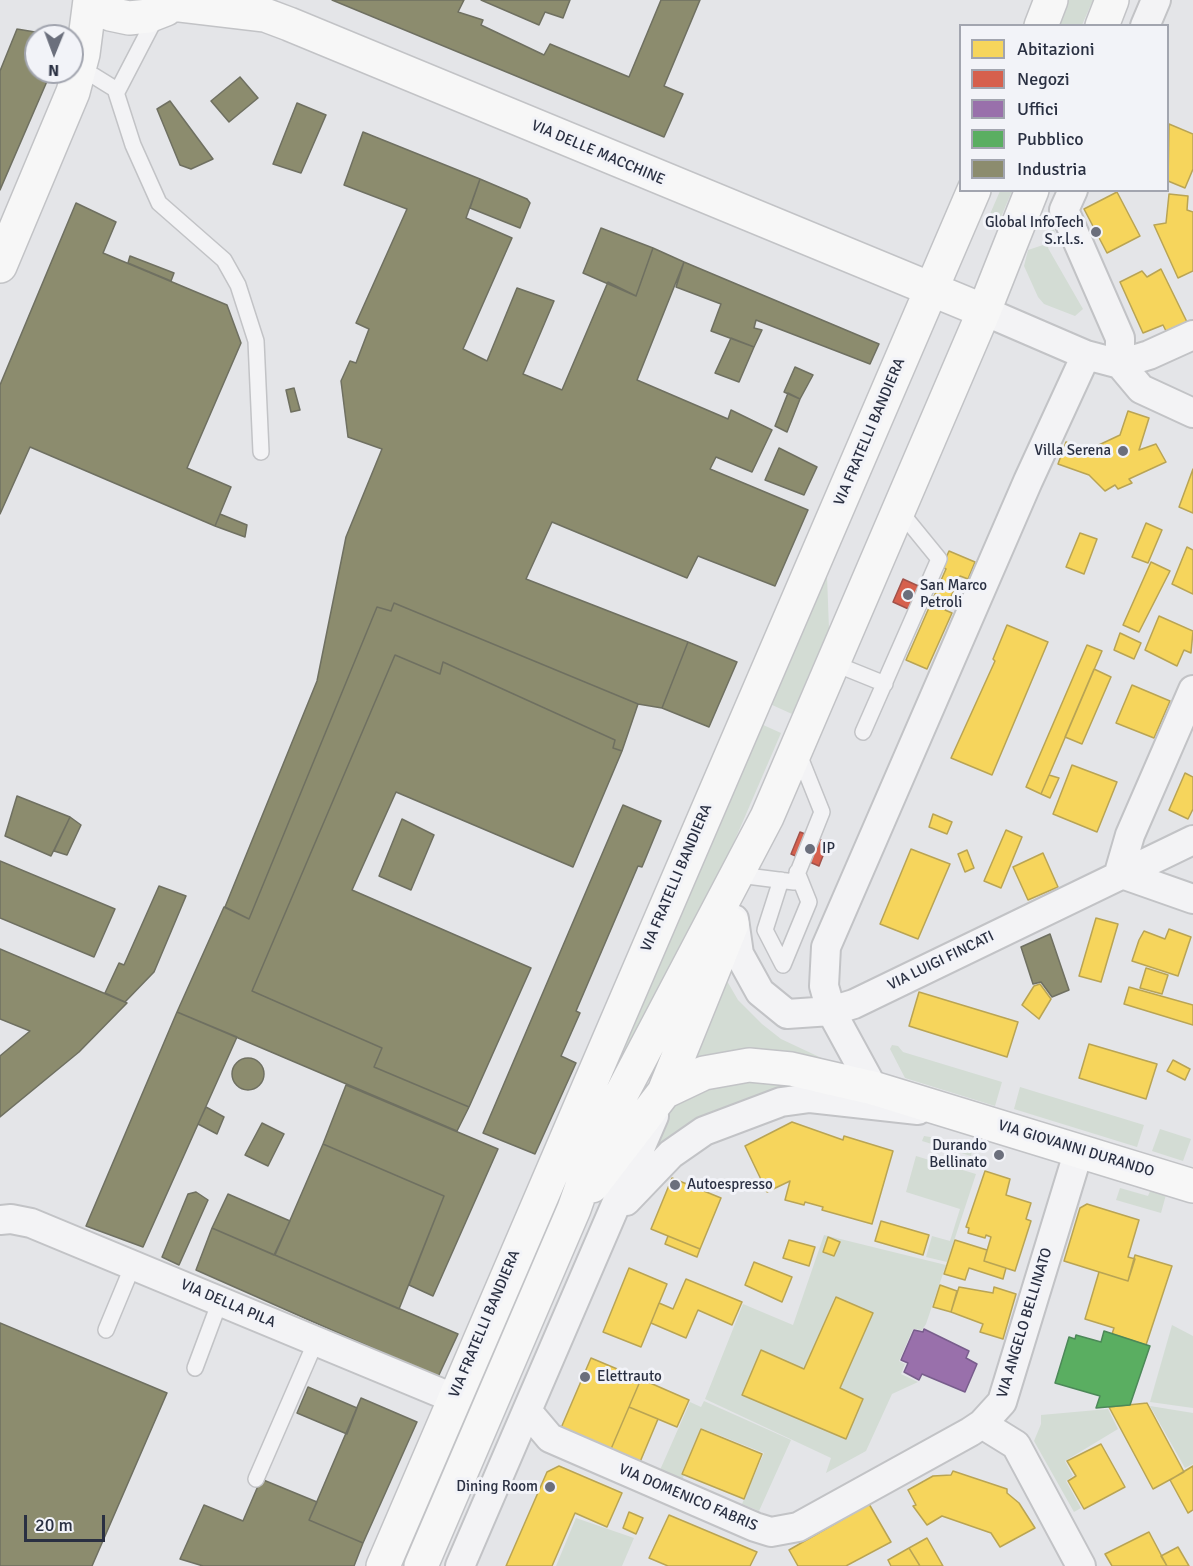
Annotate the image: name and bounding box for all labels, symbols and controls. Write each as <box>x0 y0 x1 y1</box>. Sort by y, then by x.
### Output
north arrow <box>24 24 84 84</box>
legend <box>959 24 1169 192</box>
text: Abitazioni <box>1017 38 1095 60</box>
text: N <box>48 60 59 80</box>
text: Negozi <box>1017 68 1070 90</box>
text: Uffici <box>1017 98 1058 120</box>
street label: VIA DELLE MACCHINE <box>529 117 667 189</box>
text: Pubblico <box>1017 128 1084 150</box>
text: Industria <box>1017 158 1087 180</box>
place label: Global InfoTech S.r.l.s. <box>985 214 1084 249</box>
marker: Global InfoTech S.r.l.s. <box>1089 225 1103 239</box>
street label: VIA FRATELLI BANDIERA <box>831 355 909 509</box>
place label: Villa Serena <box>1034 442 1111 460</box>
marker: Villa Serena <box>1116 444 1130 458</box>
place label: San Marco Petroli <box>920 577 987 612</box>
marker: San Marco Petroli <box>901 588 915 602</box>
street label: VIA FRATELLI BANDIERA <box>638 801 716 955</box>
place label: IP <box>822 840 835 858</box>
marker: IP <box>803 842 817 856</box>
street label: VIA LUIGI FINCATI <box>885 927 997 995</box>
street label: VIA GIOVANNI DURANDO <box>996 1117 1156 1181</box>
place label: Durando Bellinato <box>929 1137 987 1172</box>
marker: Durando Bellinato <box>992 1148 1006 1162</box>
place label: Autoespresso <box>687 1176 773 1194</box>
marker: Autoespresso <box>668 1178 682 1192</box>
street label: VIA ANGELO BELLINATO <box>994 1246 1056 1400</box>
street label: VIA FRATELLI BANDIERA <box>446 1247 524 1401</box>
street label: VIA DELLA PILA <box>178 1276 278 1332</box>
place label: Elettrauto <box>597 1368 662 1386</box>
marker: Elettrauto <box>578 1370 592 1384</box>
street label: VIA DOMENICO FABRIS <box>616 1461 760 1535</box>
place label: Dining Room <box>456 1478 538 1496</box>
marker: Dining Room <box>543 1480 557 1494</box>
scale bar <box>27 1503 108 1541</box>
text: 20 m <box>35 1514 73 1536</box>

